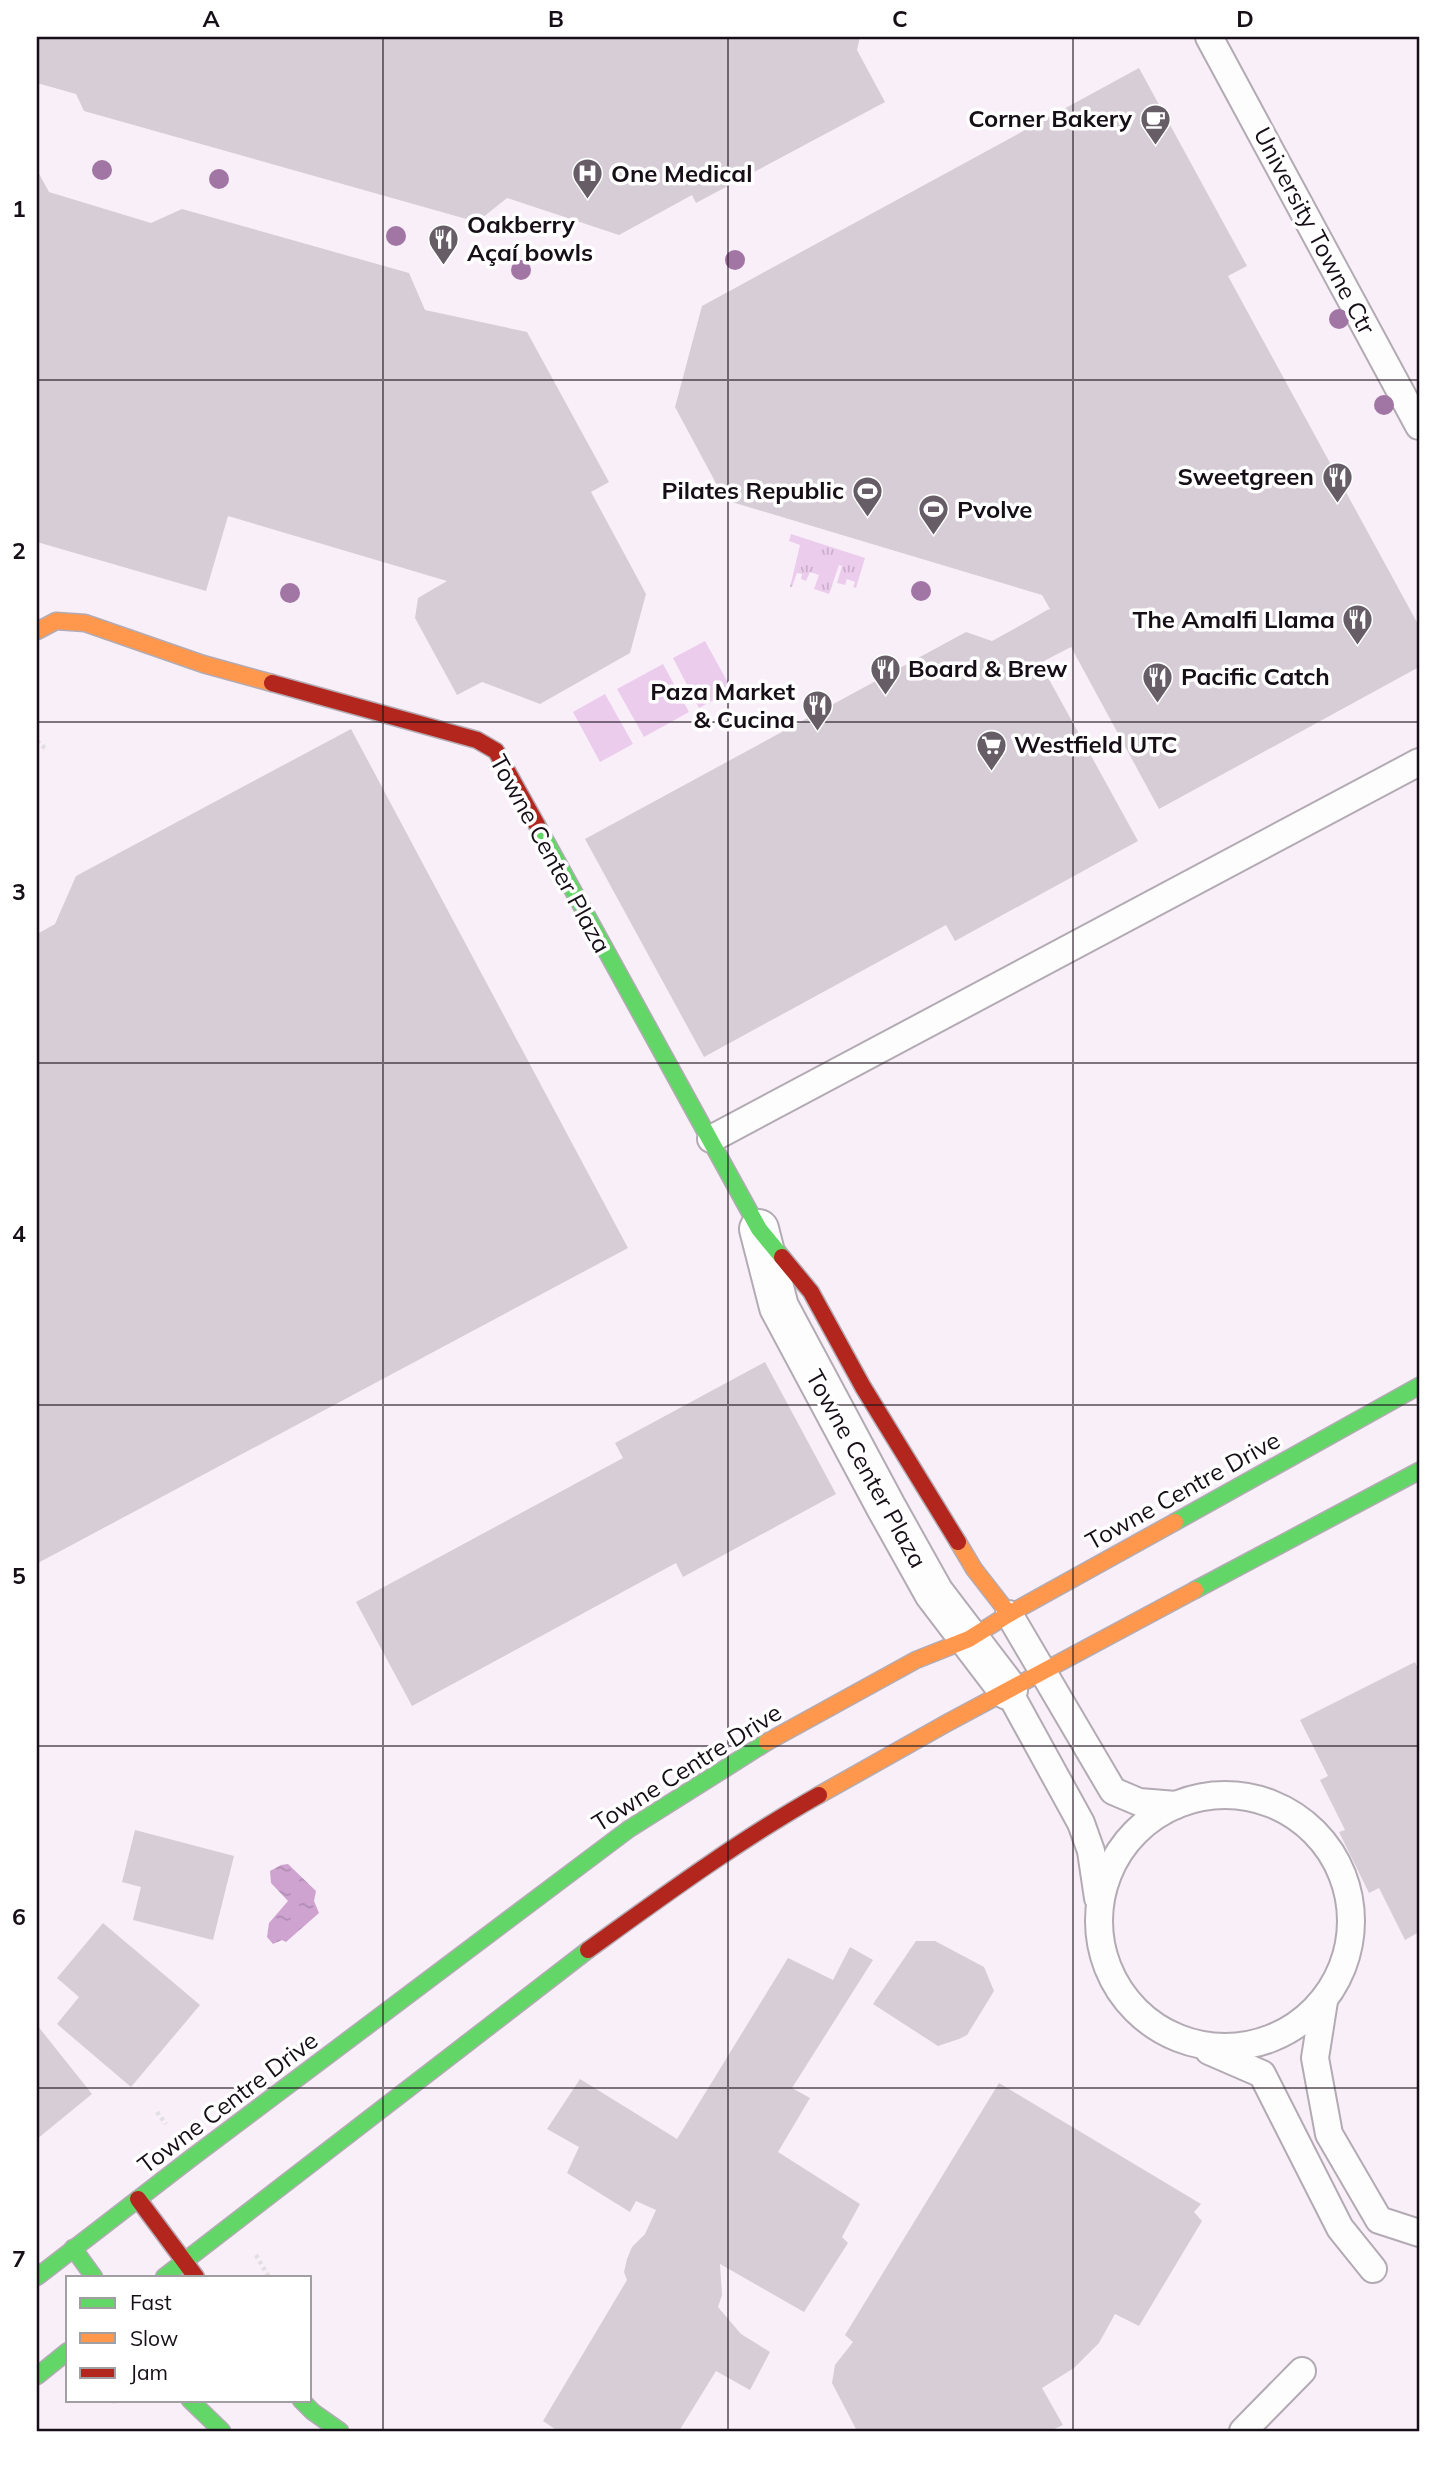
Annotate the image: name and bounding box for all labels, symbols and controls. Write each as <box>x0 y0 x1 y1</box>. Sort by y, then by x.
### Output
text: A <box>202 4 220 33</box>
text: B <box>548 4 564 33</box>
text: C <box>892 4 908 33</box>
text: D <box>1236 4 1254 33</box>
cafe icon: Corner Bakery <box>1138 102 1172 146</box>
place label: Corner Bakery <box>968 103 1133 133</box>
street label: University Towne Ctr <box>1248 122 1382 339</box>
hospital icon: One Medical <box>571 157 605 201</box>
place label: One Medical <box>611 158 752 188</box>
text: 1 <box>12 194 26 223</box>
place label: Oakberry Açaí bowls <box>467 209 593 267</box>
restaurant icon: Oakberry Açaí bowls <box>427 222 461 266</box>
restaurant icon: Sweetgreen <box>1320 460 1354 504</box>
place label: Sweetgreen <box>1178 461 1314 491</box>
sports icon: Pilates Republic <box>850 474 884 518</box>
place label: Pilates Republic <box>662 475 844 505</box>
sports icon: Pvolve <box>917 493 951 537</box>
place label: Pvolve <box>957 494 1032 524</box>
text: 2 <box>12 536 26 565</box>
restaurant icon: The Amalfi Llama <box>1341 603 1375 647</box>
place label: The Amalfi Llama <box>1133 604 1335 634</box>
restaurant icon: Board & Brew <box>868 652 902 696</box>
place label: Board & Brew <box>908 653 1067 683</box>
restaurant icon: Pacific Catch <box>1141 660 1175 704</box>
place label: Pacific Catch <box>1181 661 1330 691</box>
place label: Paza Market & Cucina <box>650 676 795 734</box>
restaurant icon: Paza Market & Cucina <box>801 689 835 733</box>
supermarket icon: Westfield UTC <box>974 728 1008 772</box>
place label: Westfield UTC <box>1014 729 1177 759</box>
street label: Towne Center Plaza <box>484 749 618 958</box>
text: 3 <box>12 877 26 906</box>
text: 4 <box>12 1219 26 1248</box>
street label: Towne Center Plaza <box>800 1364 934 1573</box>
street label: Towne Centre Drive <box>1080 1424 1285 1556</box>
text: 5 <box>12 1561 26 1590</box>
street label: Towne Centre Drive <box>586 1697 787 1837</box>
text: 6 <box>12 1902 26 1931</box>
street label: Towne Centre Drive <box>132 2025 323 2180</box>
text: 7 <box>12 2244 26 2273</box>
legend <box>66 2276 312 2402</box>
text: Fast <box>130 2289 172 2315</box>
text: Slow <box>130 2325 178 2351</box>
text: Jam <box>130 2359 168 2385</box>

